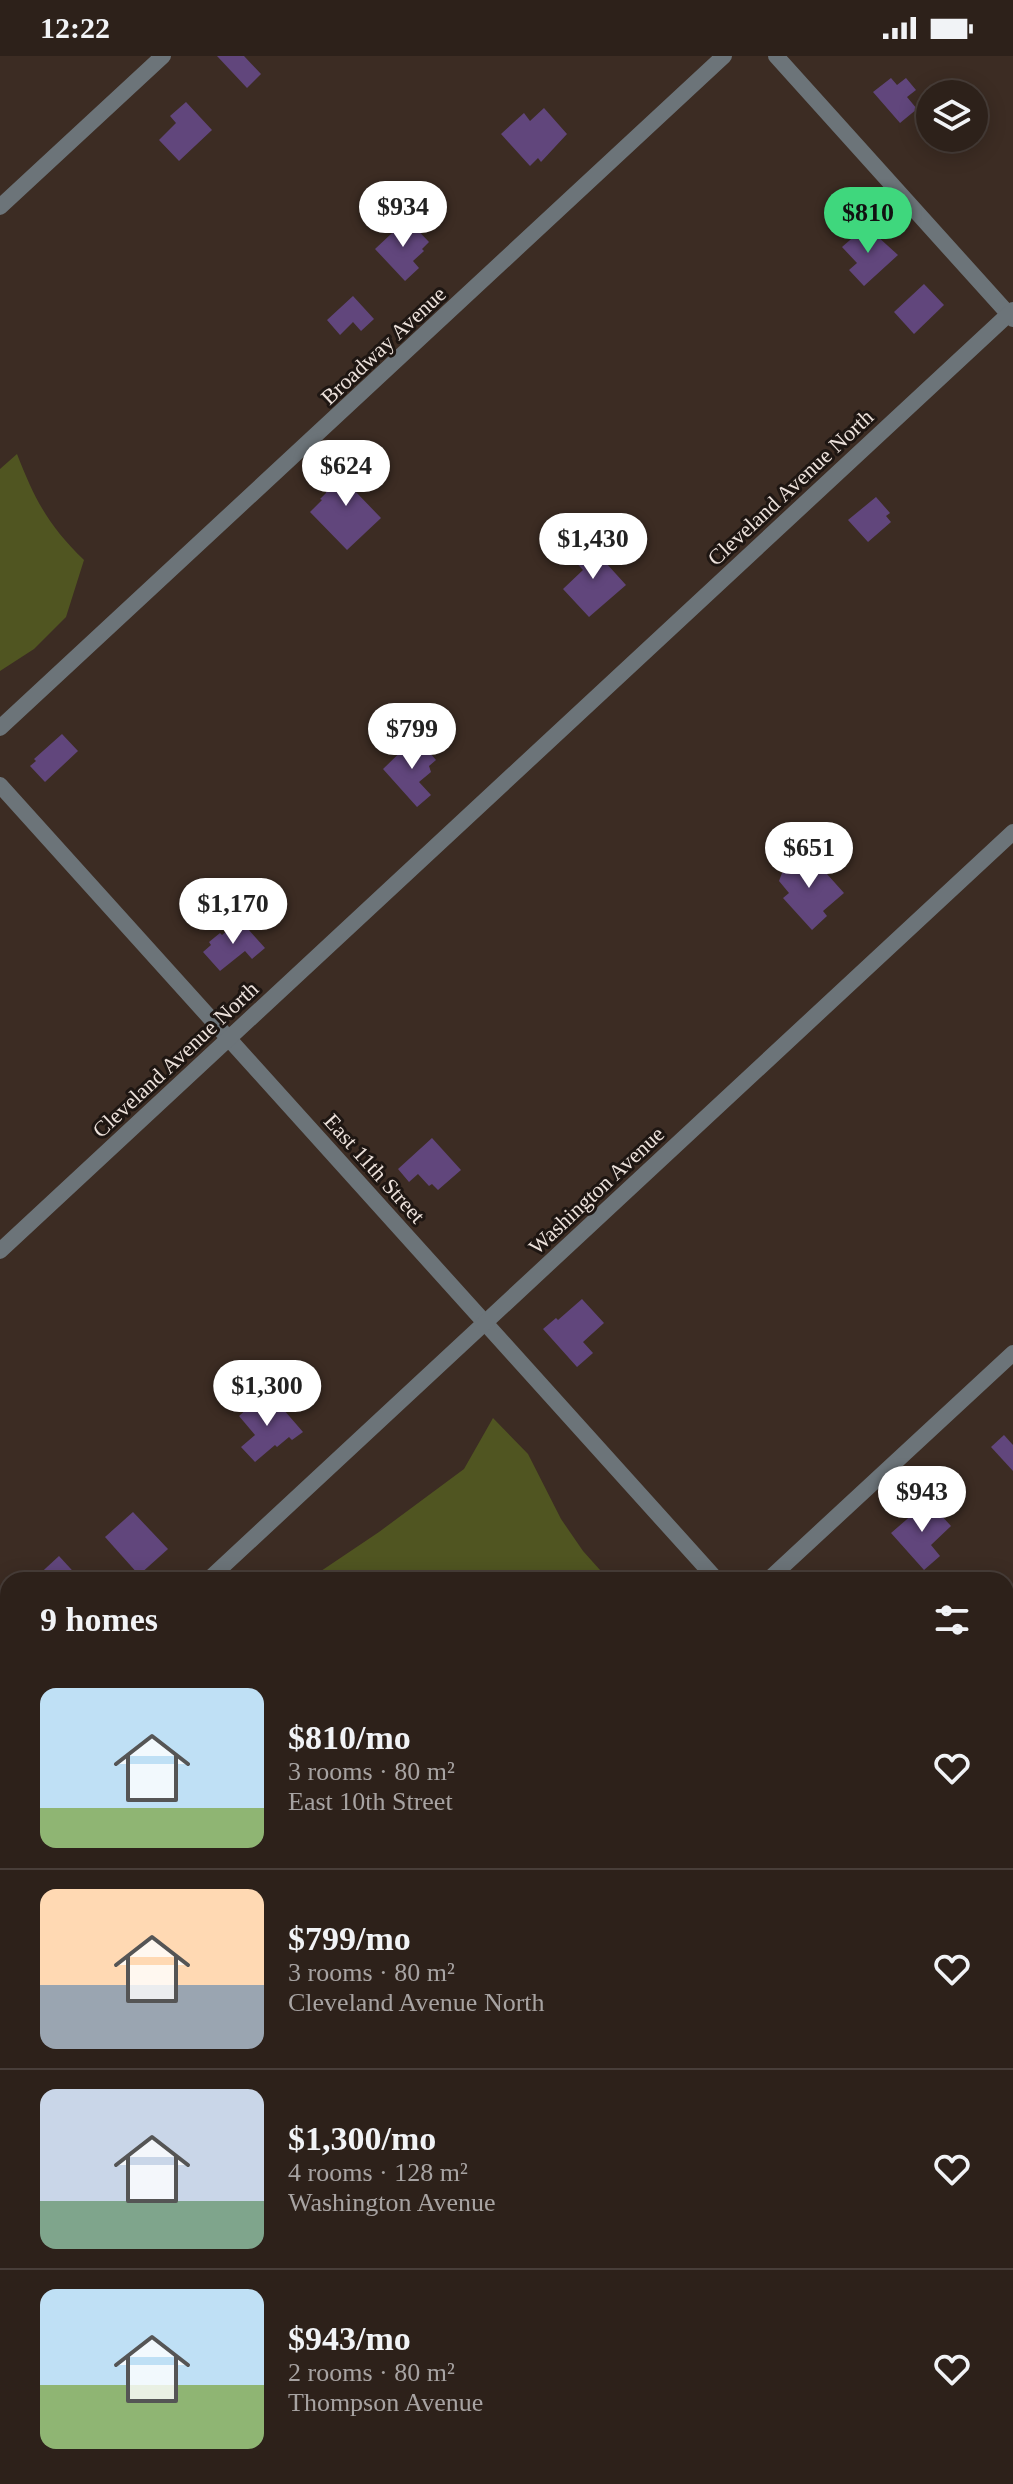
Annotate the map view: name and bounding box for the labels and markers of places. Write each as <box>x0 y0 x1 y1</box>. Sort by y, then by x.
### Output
pin: $934 <box>356 181 450 249</box>
pin: $810 <box>821 187 915 255</box>
pin: $624 <box>299 440 393 508</box>
pin: $1,430 <box>528 513 658 581</box>
pin: $799 <box>365 703 459 771</box>
pin: $651 <box>762 822 856 890</box>
pin: $1,170 <box>168 878 298 946</box>
pin: $1,300 <box>202 1360 332 1428</box>
pin: $943 <box>875 1466 969 1534</box>

